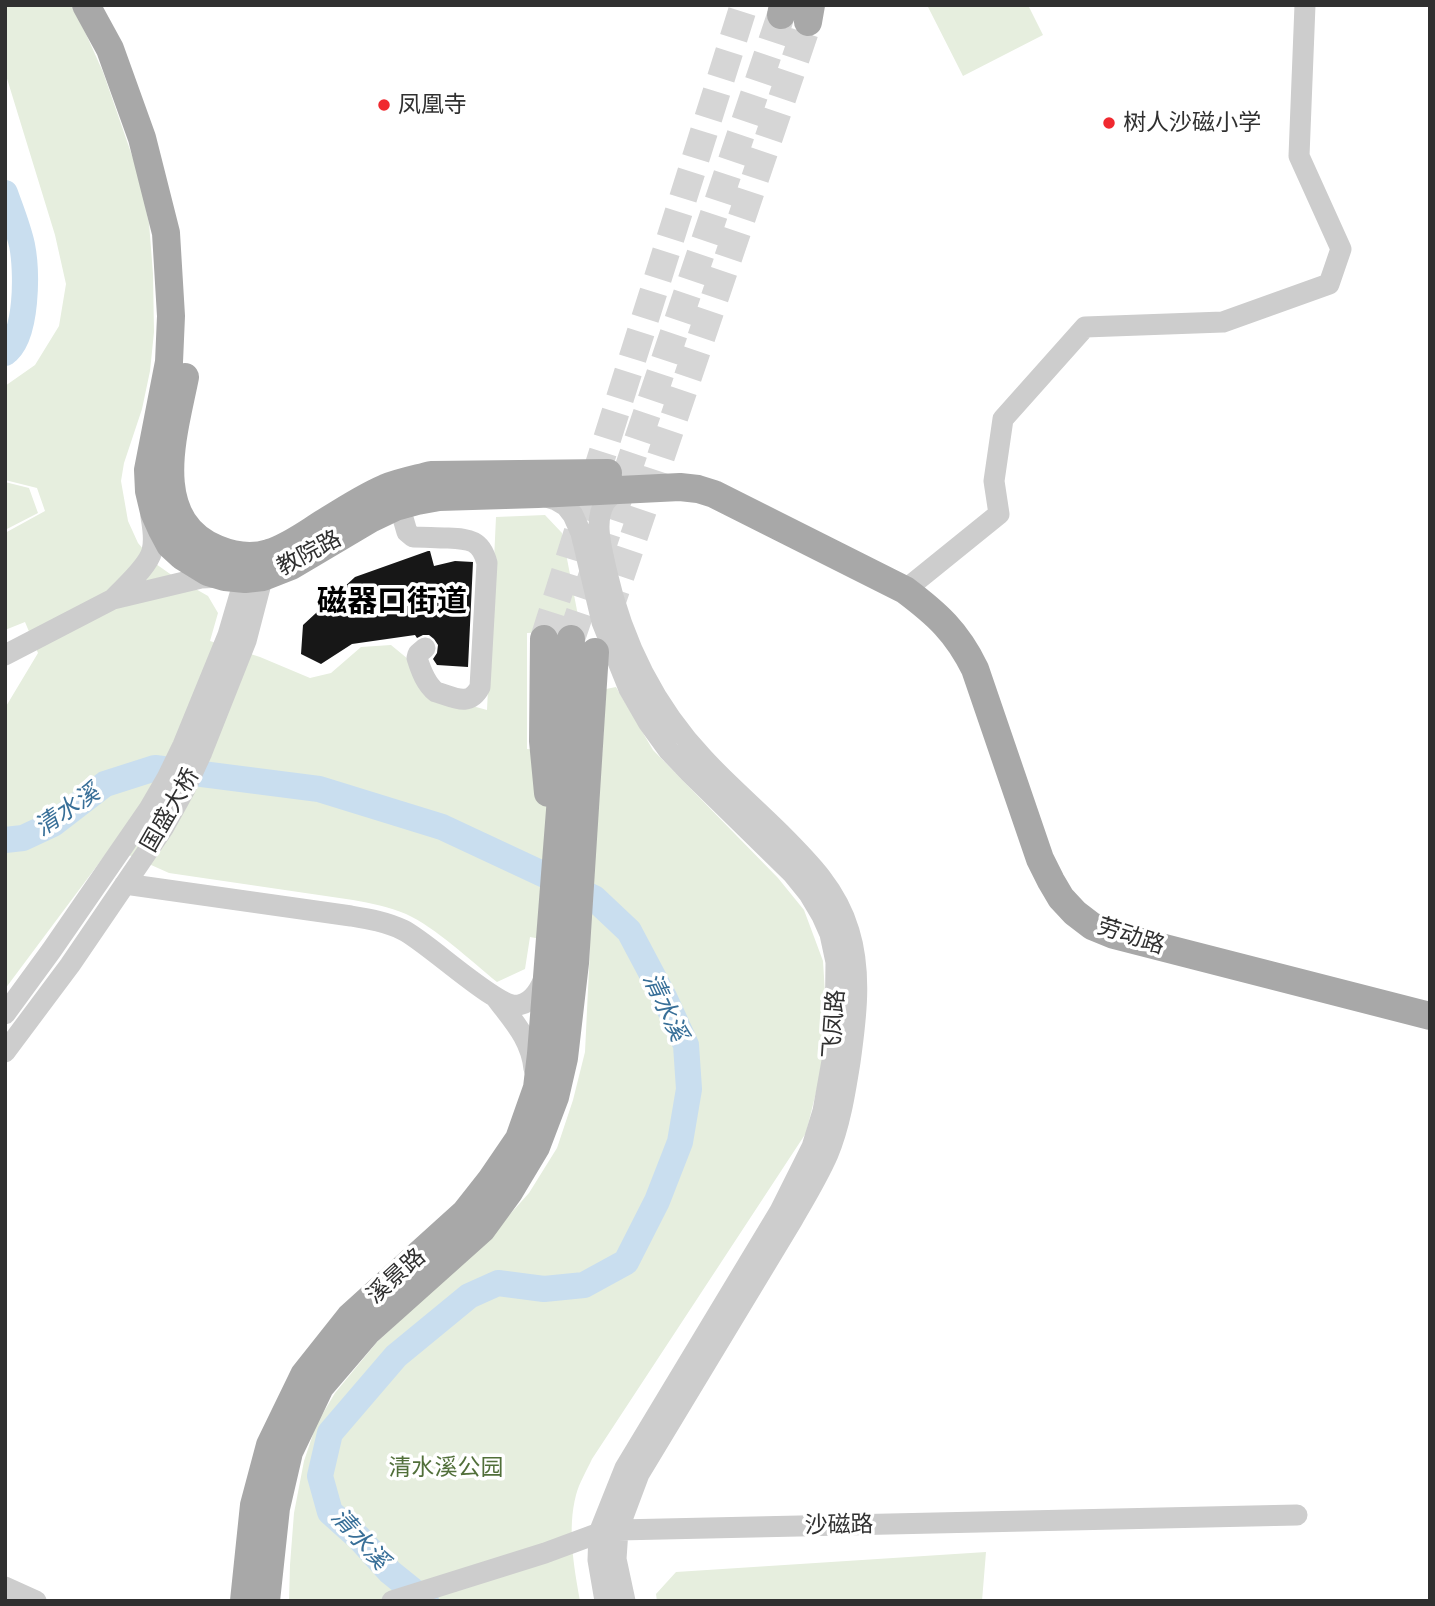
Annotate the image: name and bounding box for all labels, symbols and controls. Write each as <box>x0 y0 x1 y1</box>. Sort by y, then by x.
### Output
place label: 凤凰寺 <box>398 91 467 119</box>
marker: 凤凰寺 <box>376 97 392 113</box>
place label: 树人沙磁小学 <box>1123 109 1261 137</box>
marker: 树人沙磁小学 <box>1101 115 1117 131</box>
street label: 教院路 <box>272 525 346 581</box>
district label: 磁器口街道 <box>317 584 467 620</box>
street label: 国盛大桥 <box>135 763 205 857</box>
water label: 清水溪 <box>29 778 105 842</box>
street label: 劳动路 <box>1094 912 1168 960</box>
water label: 清水溪 <box>637 968 693 1046</box>
street label: 飞凤路 <box>818 989 850 1059</box>
street label: 溪景路 <box>361 1243 431 1309</box>
park label: 清水溪公园 <box>389 1454 503 1482</box>
water label: 清水溪 <box>325 1503 395 1575</box>
street label: 沙磁路 <box>804 1511 874 1539</box>

